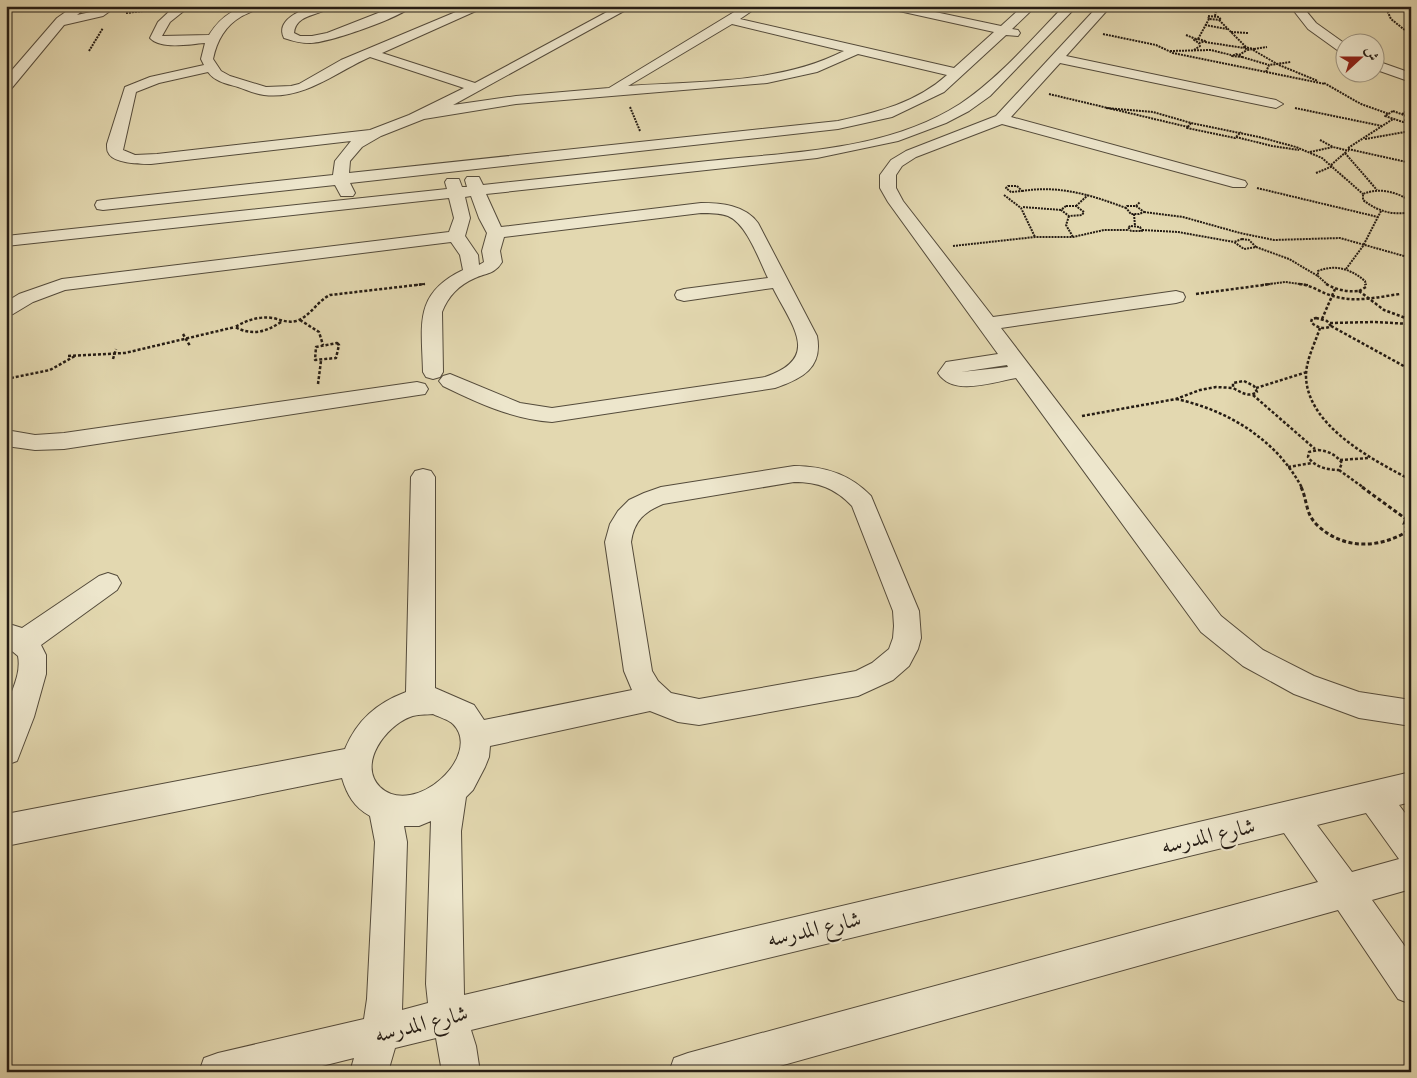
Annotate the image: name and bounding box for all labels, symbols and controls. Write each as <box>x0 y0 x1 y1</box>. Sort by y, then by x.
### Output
north arrow <box>1334 32 1384 82</box>
text: ش <box>1361 44 1382 63</box>
street label: شارع المدرسه <box>1159 813 1259 864</box>
street label: شارع المدرسه <box>765 906 865 957</box>
street label: شارع المدرسه <box>372 1000 472 1053</box>

